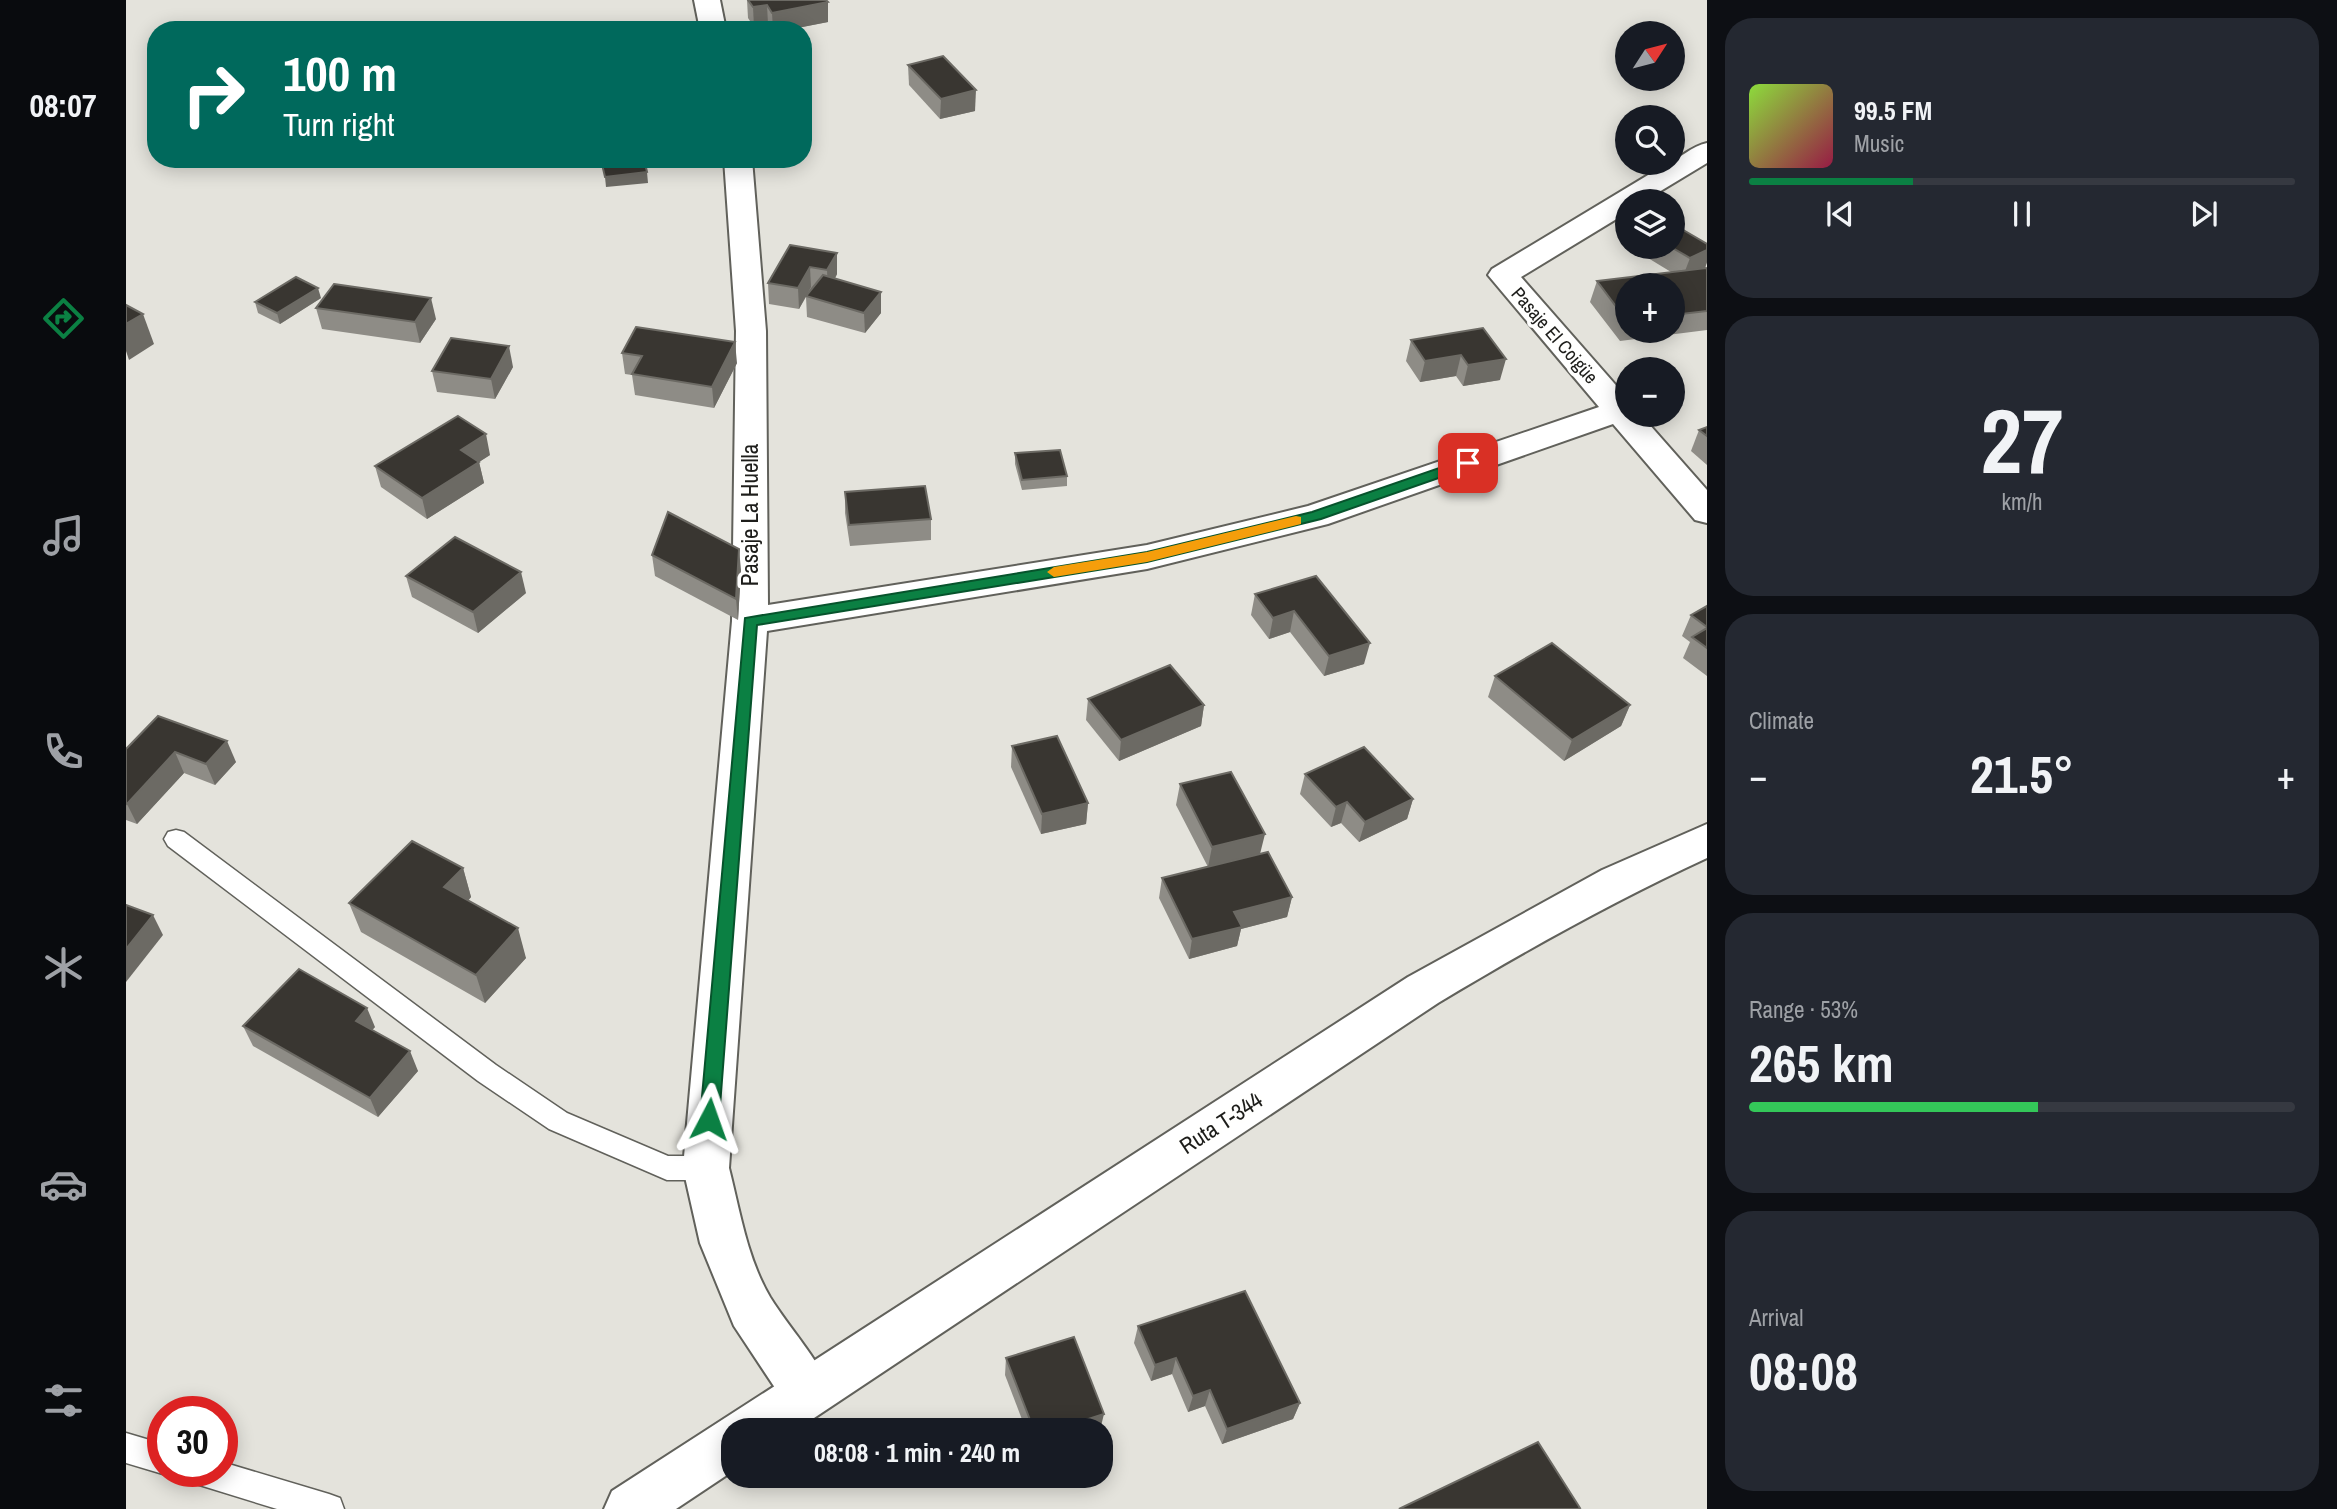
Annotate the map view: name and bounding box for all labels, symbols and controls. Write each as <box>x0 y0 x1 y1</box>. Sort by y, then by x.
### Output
north arrow <box>1615 21 1685 91</box>
map controls <box>1615 21 1685 427</box>
text: 100 m <box>283 40 397 106</box>
icon: right <box>168 49 259 140</box>
text: 08:07 <box>29 84 97 127</box>
text: 99.5 FM <box>1854 93 1932 128</box>
text: Turn right <box>283 103 395 146</box>
button: search <box>1615 105 1685 175</box>
text: Music <box>1854 128 1904 159</box>
button: layers <box>1615 189 1685 259</box>
icon: previous <box>1821 195 1859 233</box>
icon: pause <box>2003 195 2041 233</box>
icon: next <box>2185 195 2223 233</box>
button: + <box>1615 273 1685 343</box>
street label: Pasaje El Coigüe <box>1506 281 1604 389</box>
icon: directions <box>39 294 88 343</box>
button: − <box>1615 357 1685 427</box>
text: 27 <box>1981 379 2064 501</box>
pin <box>1438 433 1498 493</box>
street label: Pasaje La Huella <box>734 443 765 586</box>
icon: arrive <box>1449 444 1487 482</box>
text: km/h <box>2002 486 2042 517</box>
icon: music <box>39 511 88 560</box>
text: Climate <box>1749 705 1814 736</box>
icon: phone <box>39 727 88 776</box>
text: 21.5° <box>1970 739 2074 809</box>
text: − <box>1749 750 1767 801</box>
text: + <box>2277 750 2295 801</box>
icon: climate <box>39 943 88 992</box>
text: Range · 53% <box>1749 994 1858 1025</box>
text: 265 km <box>1749 1028 1894 1098</box>
position arrow <box>672 1082 746 1156</box>
street label: Ruta T-344 <box>1173 1084 1269 1161</box>
icon: car <box>39 1160 88 1209</box>
text: Arrival <box>1749 1302 1804 1333</box>
text: 08:08 <box>1749 1336 1858 1406</box>
icon: filters <box>39 1376 88 1425</box>
speed limit sign: 30 <box>147 1396 238 1487</box>
text: 08:08 · 1 min · 240 m <box>814 1435 1020 1470</box>

